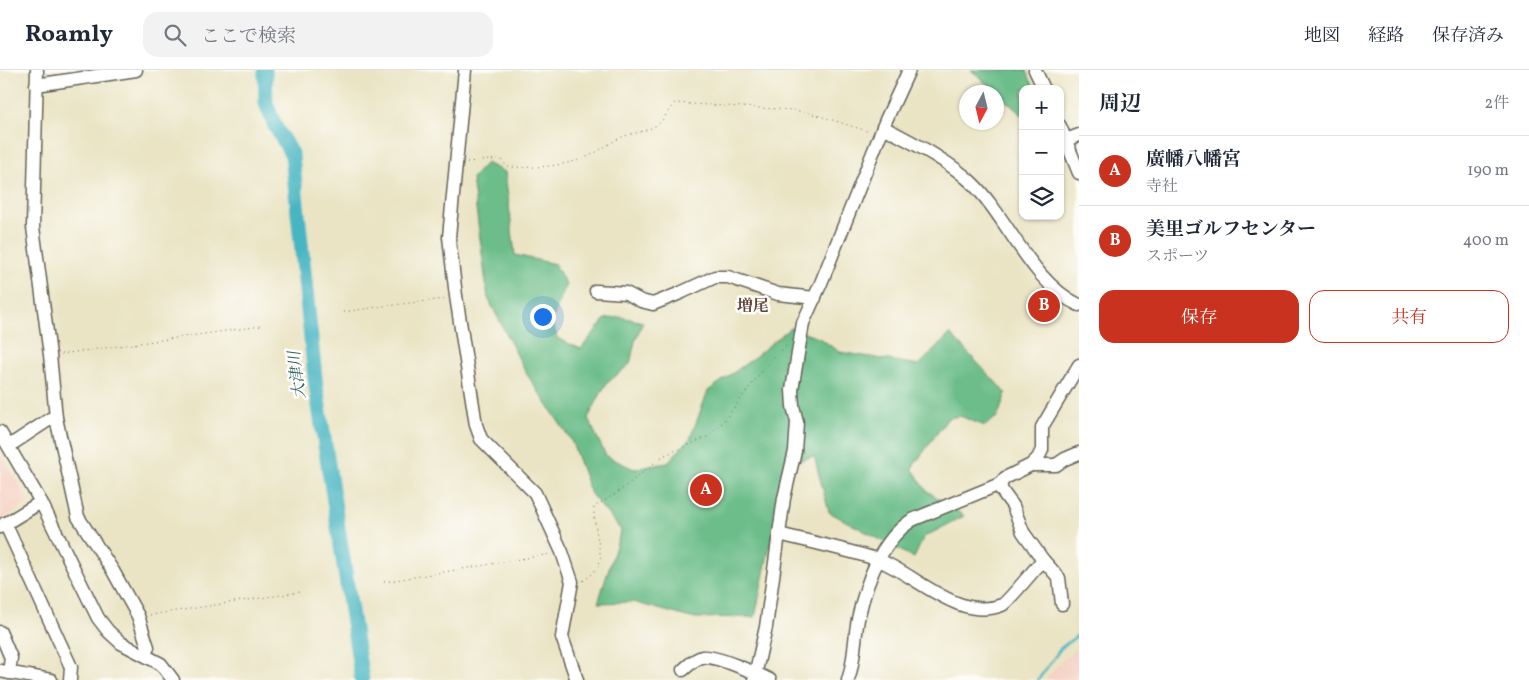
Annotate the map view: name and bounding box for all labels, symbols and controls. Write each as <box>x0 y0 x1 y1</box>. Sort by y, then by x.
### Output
search box <box>143 12 493 57</box>
text: Roamly <box>25 18 113 52</box>
icon: search <box>161 21 189 49</box>
text: ここで検索 <box>201 24 296 50</box>
text: 地図 <box>1304 24 1340 49</box>
text: 経路 <box>1368 24 1404 49</box>
text: 保存済み <box>1432 24 1504 49</box>
north arrow <box>959 85 1004 130</box>
map controls <box>1019 85 1064 220</box>
button: + <box>1019 85 1064 130</box>
text: 周辺 <box>1099 90 1141 119</box>
text: 2件 <box>1484 93 1509 115</box>
button: − <box>1019 130 1064 175</box>
text: 廣幡八幡宮 <box>1146 147 1241 173</box>
text: A <box>1109 160 1121 182</box>
text: 190 m <box>1467 160 1509 182</box>
button: layers <box>1019 175 1064 220</box>
text: 寺社 <box>1146 176 1178 198</box>
text: 美里ゴルフセンター <box>1146 217 1316 243</box>
text: B <box>1110 230 1120 252</box>
text: 400 m <box>1463 230 1509 252</box>
text: スポーツ <box>1146 246 1209 268</box>
pin: B <box>1028 287 1060 325</box>
button: 保存 <box>1099 290 1299 343</box>
button: 共有 <box>1309 290 1509 343</box>
district label: 増尾 <box>737 296 769 318</box>
your location <box>530 304 556 330</box>
water label: 大津川 <box>284 348 312 400</box>
pin: A <box>690 471 722 509</box>

